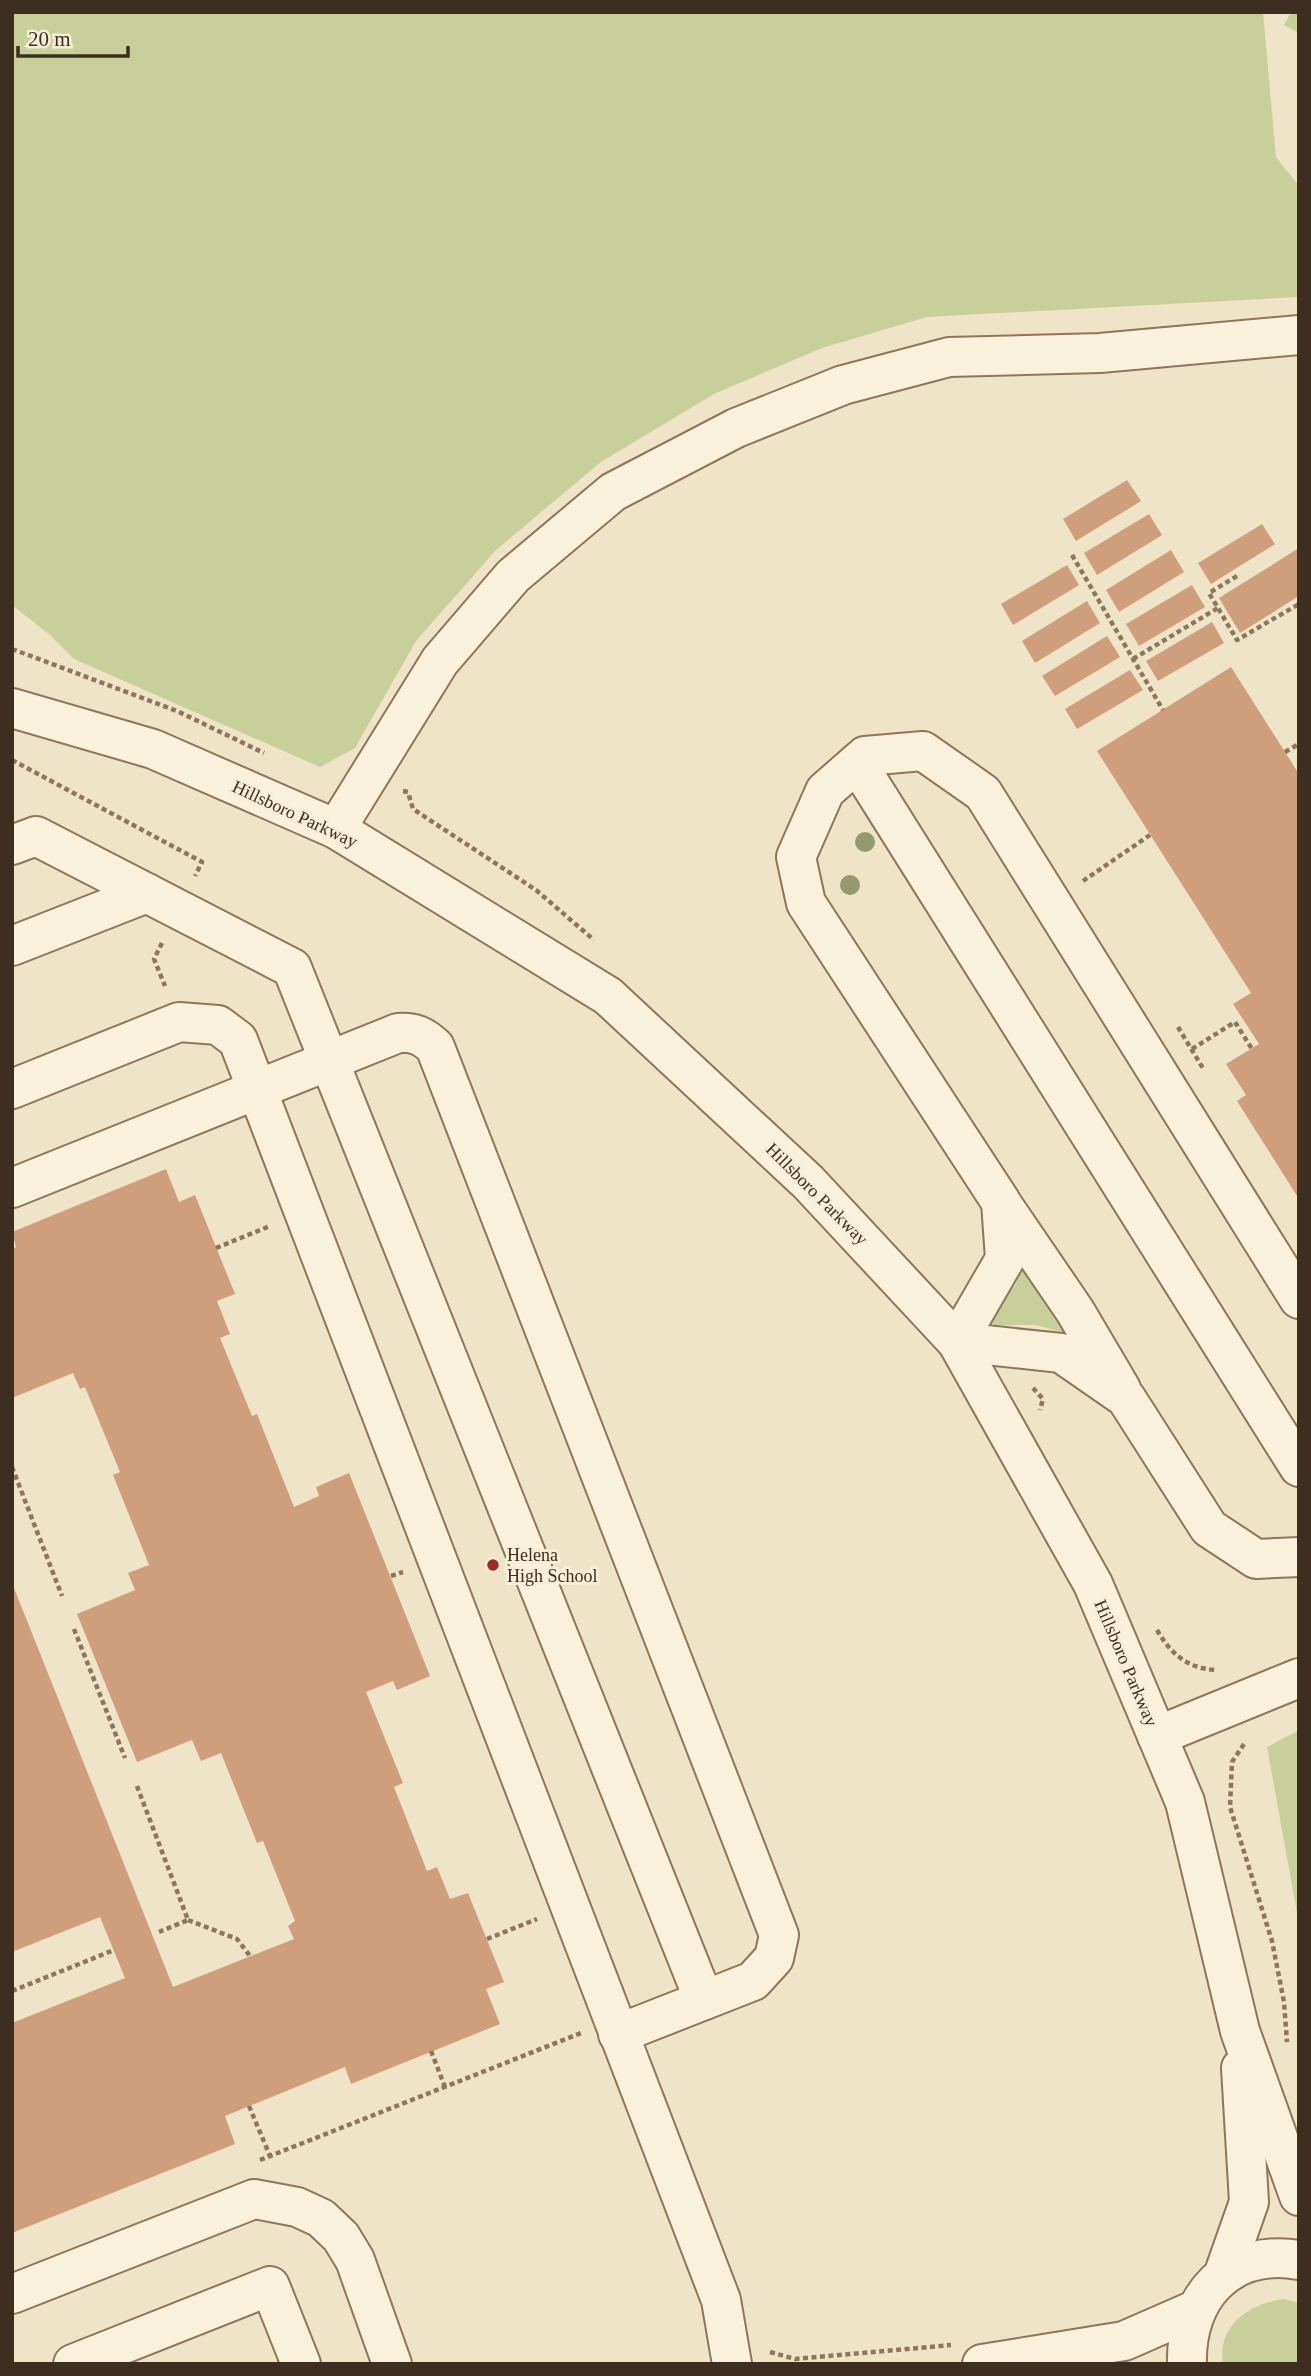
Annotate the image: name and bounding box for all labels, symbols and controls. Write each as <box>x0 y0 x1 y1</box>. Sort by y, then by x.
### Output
scale bar <box>18 14 128 58</box>
text: 20 m <box>28 27 71 51</box>
street label: Hillsboro Parkway <box>229 776 361 852</box>
street label: Hillsboro Parkway <box>762 1139 872 1249</box>
place label: Helena High School <box>507 1545 598 1586</box>
marker: Helena High School <box>485 1557 501 1573</box>
street label: Hillsboro Parkway <box>1090 1597 1162 1729</box>

